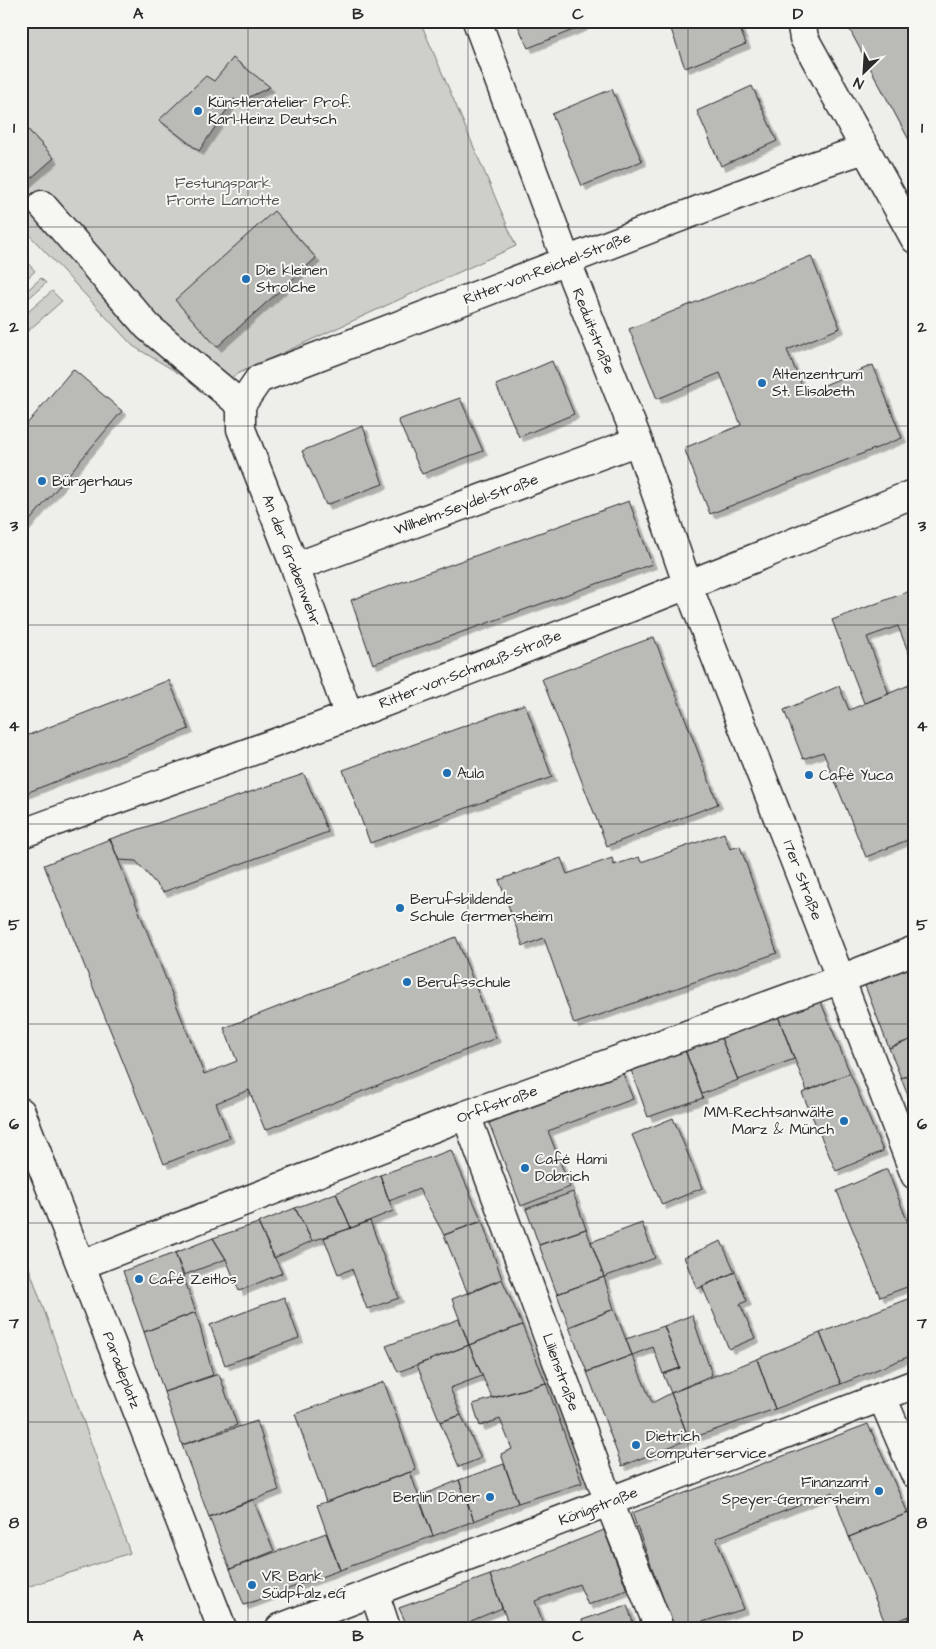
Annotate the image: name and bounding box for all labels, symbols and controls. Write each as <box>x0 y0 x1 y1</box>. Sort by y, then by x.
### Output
text: A <box>133 3 144 25</box>
text: B <box>352 3 364 25</box>
text: C <box>572 3 584 25</box>
text: D <box>793 3 804 25</box>
north arrow <box>838 48 888 98</box>
text: N <box>851 72 867 94</box>
place label: Künstleratelier Prof. Karl-Heinz Deutsch <box>208 92 351 130</box>
marker: Künstleratelier Prof. Karl-Heinz Deutsch <box>192 105 204 117</box>
text: 1 <box>13 117 16 139</box>
text: 1 <box>921 117 924 139</box>
park label: Festungspark Fronte Lamotte <box>166 173 280 211</box>
street label: Ritter-von-Reichel-Straße <box>460 227 634 310</box>
place label: Die kleinen Strolche <box>256 260 328 298</box>
marker: Die kleinen Strolche <box>240 273 252 285</box>
street label: Reduitstraße <box>567 285 620 377</box>
text: 2 <box>8 316 19 338</box>
text: 2 <box>916 316 927 338</box>
place label: Altenzentrum St. Elisabeth <box>772 364 863 402</box>
marker: Altenzentrum St. Elisabeth <box>756 377 768 389</box>
street label: Wilhelm-Seydel-Straße <box>391 469 542 541</box>
place label: Bürgerhaus <box>52 471 133 493</box>
marker: Bürgerhaus <box>36 475 48 487</box>
street label: An der Grabenwehr <box>257 491 326 629</box>
text: 3 <box>9 515 19 537</box>
text: 3 <box>917 515 927 537</box>
street label: Ritter-von-Schmauß-Straße <box>376 625 564 714</box>
text: 4 <box>9 715 20 737</box>
text: 4 <box>917 715 928 737</box>
place label: Aula <box>457 763 485 784</box>
place label: Café Yuca <box>819 765 893 786</box>
marker: Aula <box>441 767 453 779</box>
marker: Café Yuca <box>803 769 815 781</box>
street label: 17er Straße <box>778 837 827 923</box>
place label: Berufsbildende Schule Germersheim <box>410 889 553 927</box>
marker: Berufsbildende Schule Germersheim <box>394 902 406 914</box>
text: 5 <box>8 914 20 936</box>
text: 5 <box>916 914 928 936</box>
place label: Berufsschule <box>417 972 511 993</box>
marker: Berufsschule <box>401 976 413 988</box>
street label: Orffstraße <box>454 1080 540 1129</box>
place label: MM-Rechtsanwälte Marz & Münch <box>704 1102 835 1140</box>
text: 6 <box>9 1113 19 1135</box>
text: 6 <box>917 1113 927 1135</box>
marker: MM-Rechtsanwälte Marz & Münch <box>838 1115 850 1127</box>
place label: Café Hami Dobrich <box>535 1149 608 1187</box>
marker: Café Hami Dobrich <box>519 1162 531 1174</box>
place label: Café Zeitlos <box>149 1269 237 1290</box>
marker: Café Zeitlos <box>133 1273 145 1285</box>
text: 7 <box>8 1312 19 1334</box>
text: 7 <box>916 1312 927 1334</box>
street label: Paradeplatz <box>97 1329 146 1412</box>
street label: Lilienstraße <box>537 1330 584 1414</box>
place label: Dietrich Computerservice <box>646 1426 767 1464</box>
marker: Dietrich Computerservice <box>630 1439 642 1451</box>
place label: Finanzamt Speyer-Germersheim <box>722 1472 869 1511</box>
street label: Königstraße <box>556 1482 641 1532</box>
marker: Finanzamt Speyer-Germersheim <box>873 1485 885 1497</box>
place label: Berlin Döner <box>393 1487 480 1508</box>
marker: Berlin Döner <box>484 1491 496 1503</box>
text: 8 <box>9 1512 20 1534</box>
text: 8 <box>917 1512 928 1534</box>
place label: VR Bank Südpfalz eG <box>262 1566 347 1604</box>
marker: VR Bank Südpfalz eG <box>246 1579 258 1591</box>
text: A <box>133 1625 144 1647</box>
text: B <box>352 1625 364 1647</box>
text: C <box>572 1625 584 1647</box>
text: D <box>793 1625 804 1647</box>

